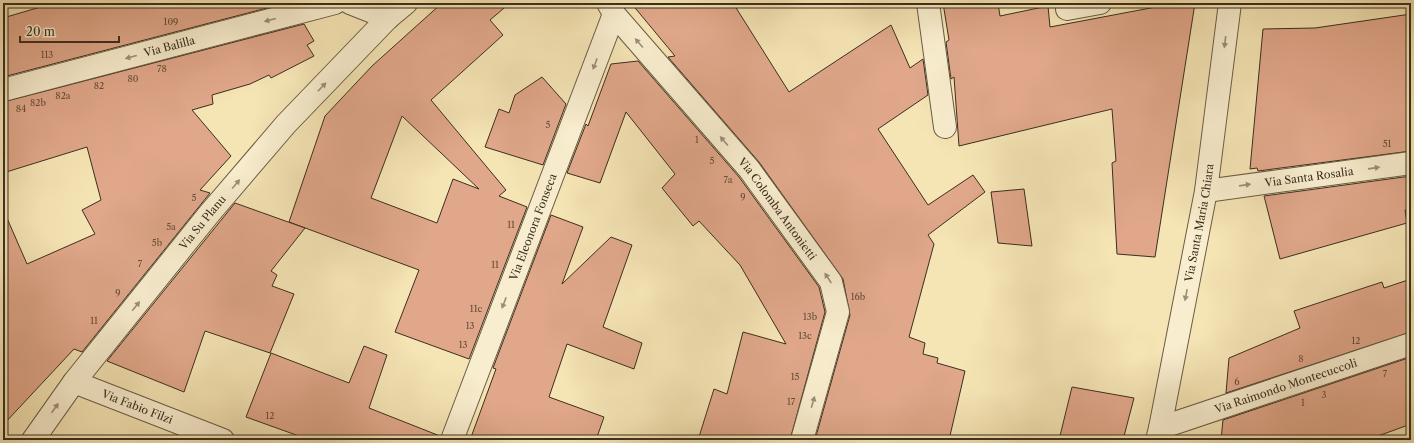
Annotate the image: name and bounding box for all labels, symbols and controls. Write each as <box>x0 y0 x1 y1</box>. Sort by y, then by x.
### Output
house number: 109 <box>164 16 178 27</box>
one-way arrow <box>264 17 276 23</box>
scale bar <box>20 18 119 44</box>
text: 20 m <box>26 24 55 39</box>
street label: Via Balilla <box>141 33 197 60</box>
one-way arrow <box>1222 36 1228 48</box>
one-way arrow <box>634 38 643 48</box>
house number: 113 <box>41 49 53 60</box>
one-way arrow <box>125 54 137 60</box>
one-way arrow <box>592 58 598 70</box>
house number: 78 <box>157 63 167 74</box>
house number: 80 <box>127 73 139 84</box>
house number: 82 <box>94 80 104 91</box>
one-way arrow <box>317 82 327 92</box>
house number: 82a <box>55 90 71 101</box>
house number: 82b <box>30 97 47 108</box>
house number: 84 <box>16 103 26 114</box>
house number: 5 <box>546 119 551 130</box>
house number: 1 <box>695 134 699 145</box>
one-way arrow <box>719 136 729 146</box>
house number: 51 <box>1383 138 1392 149</box>
street label: Via Colomba Antonietti <box>735 154 820 263</box>
house number: 5 <box>710 155 715 166</box>
street label: Via Santa Maria Chiara <box>1181 163 1216 284</box>
street label: Via Santa Rosalia <box>1263 164 1354 190</box>
one-way arrow <box>1368 165 1380 171</box>
street label: Via Eleonora Fonseca <box>506 171 560 283</box>
house number: 7a <box>723 174 733 185</box>
one-way arrow <box>231 178 240 189</box>
one-way arrow <box>1239 182 1251 188</box>
house number: 9 <box>740 191 746 202</box>
street label: Via Su Planu <box>176 192 229 253</box>
house number: 5 <box>192 192 197 203</box>
house number: 11 <box>507 219 515 230</box>
house number: 5a <box>166 221 176 232</box>
house number: 5b <box>152 237 163 248</box>
house number: 7 <box>138 258 143 269</box>
house number: 11 <box>491 259 499 270</box>
one-way arrow <box>824 273 832 283</box>
house number: 9 <box>115 287 121 298</box>
one-way arrow <box>1183 288 1189 301</box>
house number: 16b <box>851 291 866 302</box>
one-way arrow <box>501 298 507 310</box>
one-way arrow <box>131 300 140 311</box>
house number: 11c <box>470 303 482 314</box>
house number: 13b <box>803 311 818 322</box>
house number: 11 <box>90 315 98 326</box>
house number: 13 <box>466 320 474 331</box>
house number: 13c <box>798 330 812 341</box>
house number: 12 <box>1352 335 1360 346</box>
house number: 13 <box>459 339 467 350</box>
house number: 8 <box>1298 353 1304 364</box>
street label: Via Raimondo Montecuccoli <box>1212 355 1359 417</box>
house number: 7 <box>1383 368 1388 379</box>
house number: 15 <box>791 371 799 382</box>
house number: 6 <box>1234 376 1240 387</box>
street label: Via Fabio Filzi <box>99 386 175 427</box>
house number: 3 <box>1322 389 1327 400</box>
house number: 17 <box>787 396 796 407</box>
one-way arrow <box>810 396 816 408</box>
house number: 1 <box>1301 397 1305 408</box>
one-way arrow <box>51 403 60 414</box>
house number: 12 <box>266 410 274 421</box>

